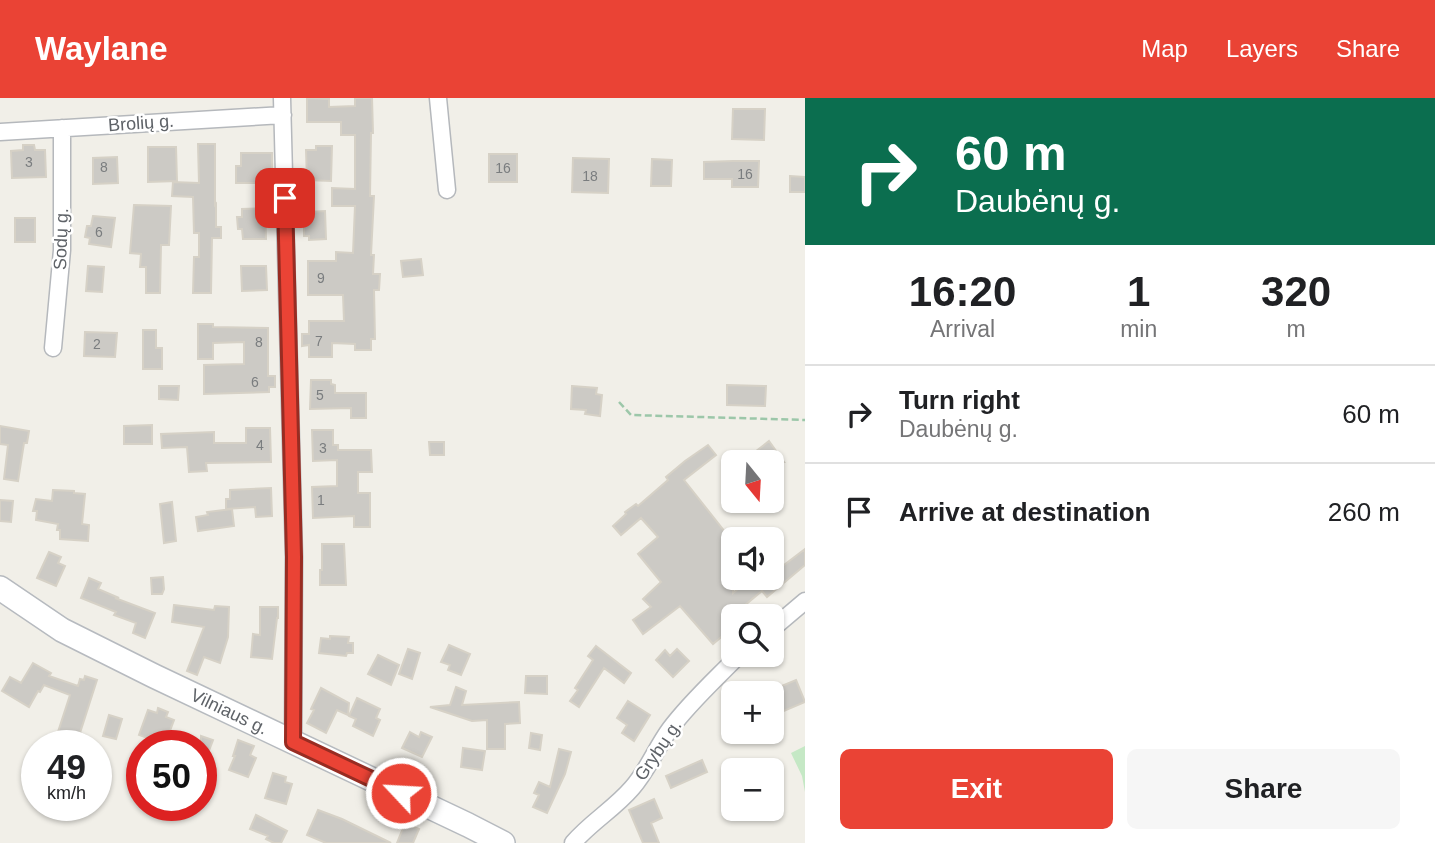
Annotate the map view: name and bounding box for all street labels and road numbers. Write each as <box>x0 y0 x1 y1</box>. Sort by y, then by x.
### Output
street label: Brolių g. <box>107 111 175 135</box>
street label: Sodų g. <box>50 208 72 270</box>
street label: Vilniaus g. <box>188 685 271 738</box>
street label: Grybų g. <box>630 716 686 784</box>

